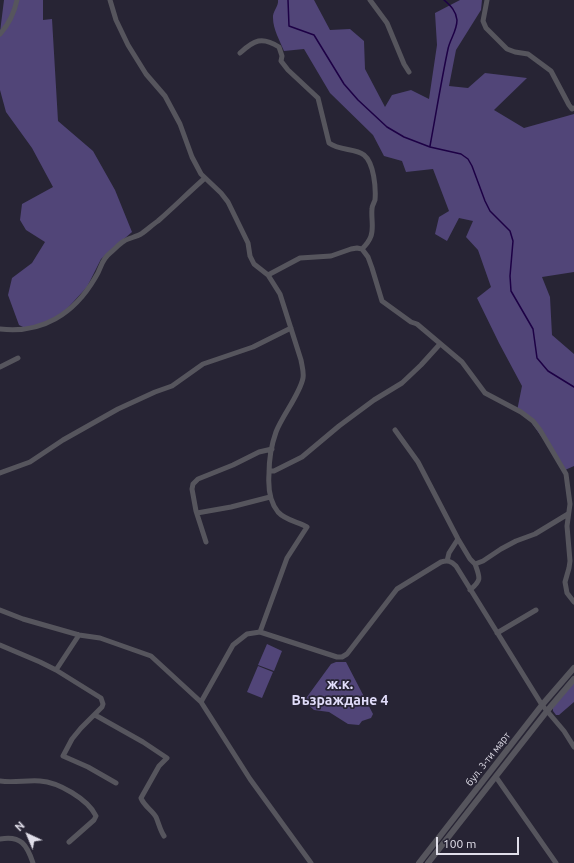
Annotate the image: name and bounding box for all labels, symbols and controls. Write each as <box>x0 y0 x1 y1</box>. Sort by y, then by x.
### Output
district label: ж.к. Възраждане 4 <box>291 676 389 708</box>
street label: бул. 3-ти март <box>463 730 513 788</box>
north arrow <box>8 815 48 855</box>
text: N <box>13 819 27 834</box>
scale bar <box>438 829 521 855</box>
text: 100 m <box>443 837 476 850</box>

